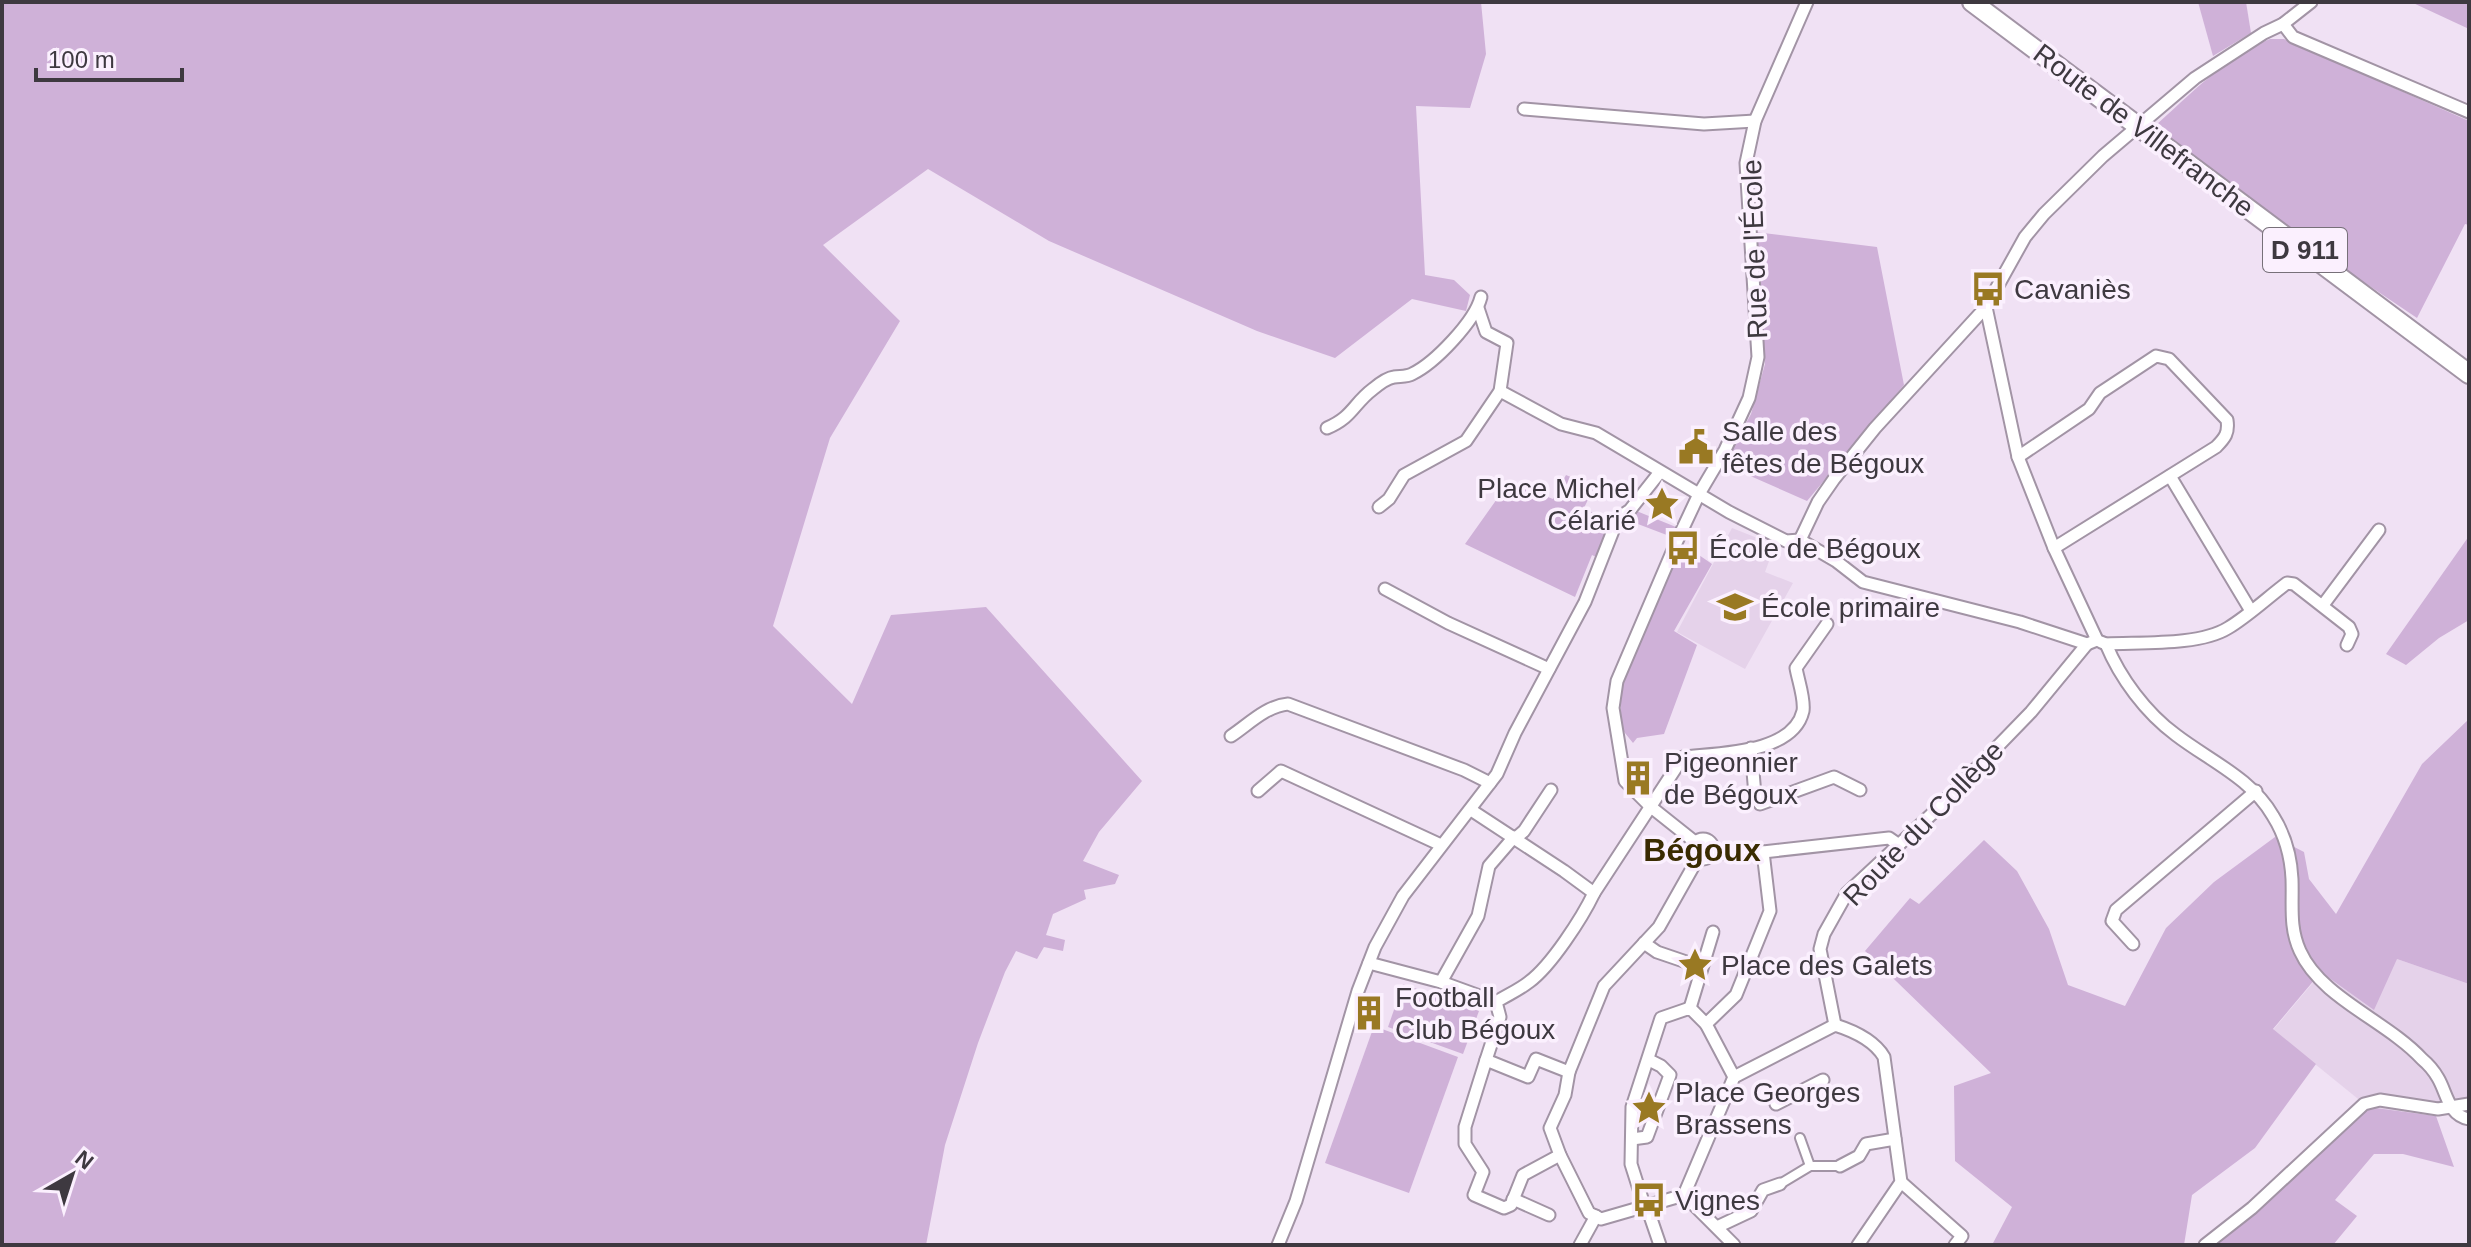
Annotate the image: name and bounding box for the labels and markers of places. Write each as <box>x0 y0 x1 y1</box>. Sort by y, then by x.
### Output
bus stop icon: Cavaniès <box>1969 270 2007 308</box>
place label: Cavaniès <box>2014 274 2131 305</box>
place label: Salle des fêtes de Bégoux <box>1722 416 1924 479</box>
public building icon: Salle des fêtes de Bégoux <box>1677 428 1715 466</box>
place label: Place Michel Célarié <box>1477 473 1636 536</box>
place icon: Place Michel Célarié <box>1643 485 1681 523</box>
bus stop icon: École de Bégoux <box>1664 529 1702 567</box>
place label: École de Bégoux <box>1709 533 1921 564</box>
school or university icon: École primaire <box>1716 588 1754 626</box>
place label: École primaire <box>1761 592 1940 623</box>
place label: Pigeonnier de Bégoux <box>1664 747 1798 810</box>
building icon: Pigeonnier de Bégoux <box>1619 759 1657 797</box>
place icon: Place des Galets <box>1676 946 1714 984</box>
place label: Place des Galets <box>1721 950 1933 981</box>
place label: Football Club Bégoux <box>1395 982 1555 1045</box>
building icon: Football Club Bégoux <box>1350 994 1388 1032</box>
place label: Place Georges Brassens <box>1675 1077 1860 1140</box>
place icon: Place Georges Brassens <box>1630 1089 1668 1127</box>
bus stop icon: Vignes <box>1630 1181 1668 1219</box>
place label: Vignes <box>1675 1185 1760 1216</box>

